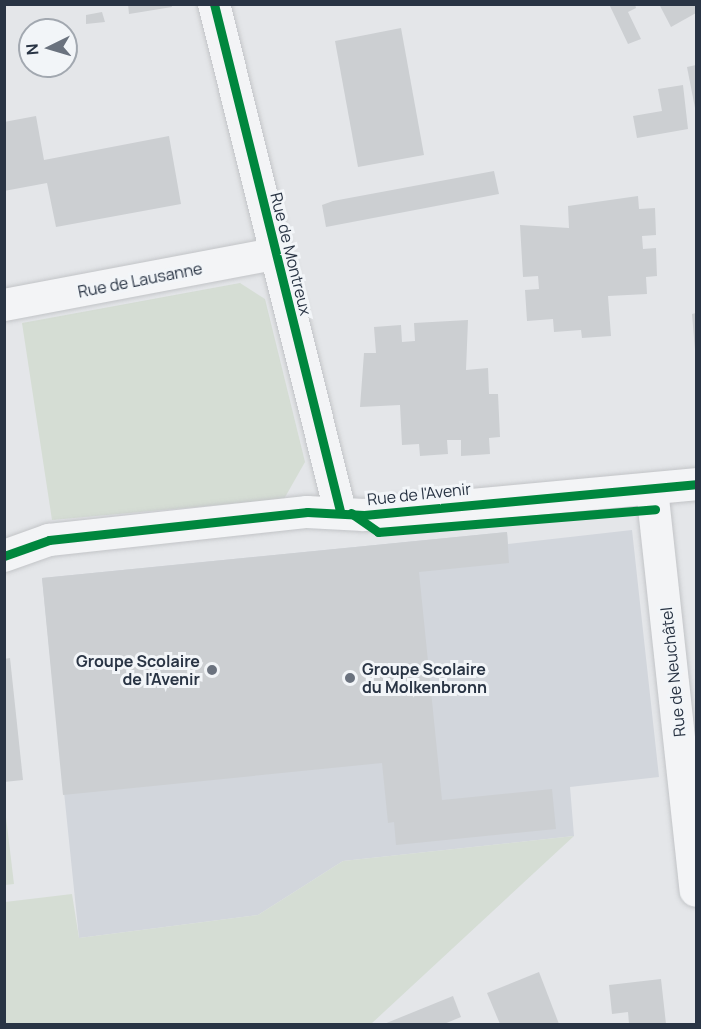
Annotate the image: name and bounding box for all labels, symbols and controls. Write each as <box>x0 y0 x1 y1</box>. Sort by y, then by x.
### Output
north arrow <box>18 18 78 78</box>
text: N <box>21 43 44 56</box>
street label: Rue de Montreux <box>266 191 316 317</box>
street label: Rue de Lausanne <box>76 259 204 301</box>
street label: Rue de l'Avenir <box>366 479 472 509</box>
street label: Rue de Neuchâtel <box>657 606 689 738</box>
place label: Groupe Scolaire de l'Avenir <box>76 651 200 689</box>
place label: Groupe Scolaire du Molkenbronn <box>362 659 487 697</box>
marker: Groupe Scolaire de l'Avenir <box>205 663 219 677</box>
marker: Groupe Scolaire du Molkenbronn <box>343 671 357 685</box>

